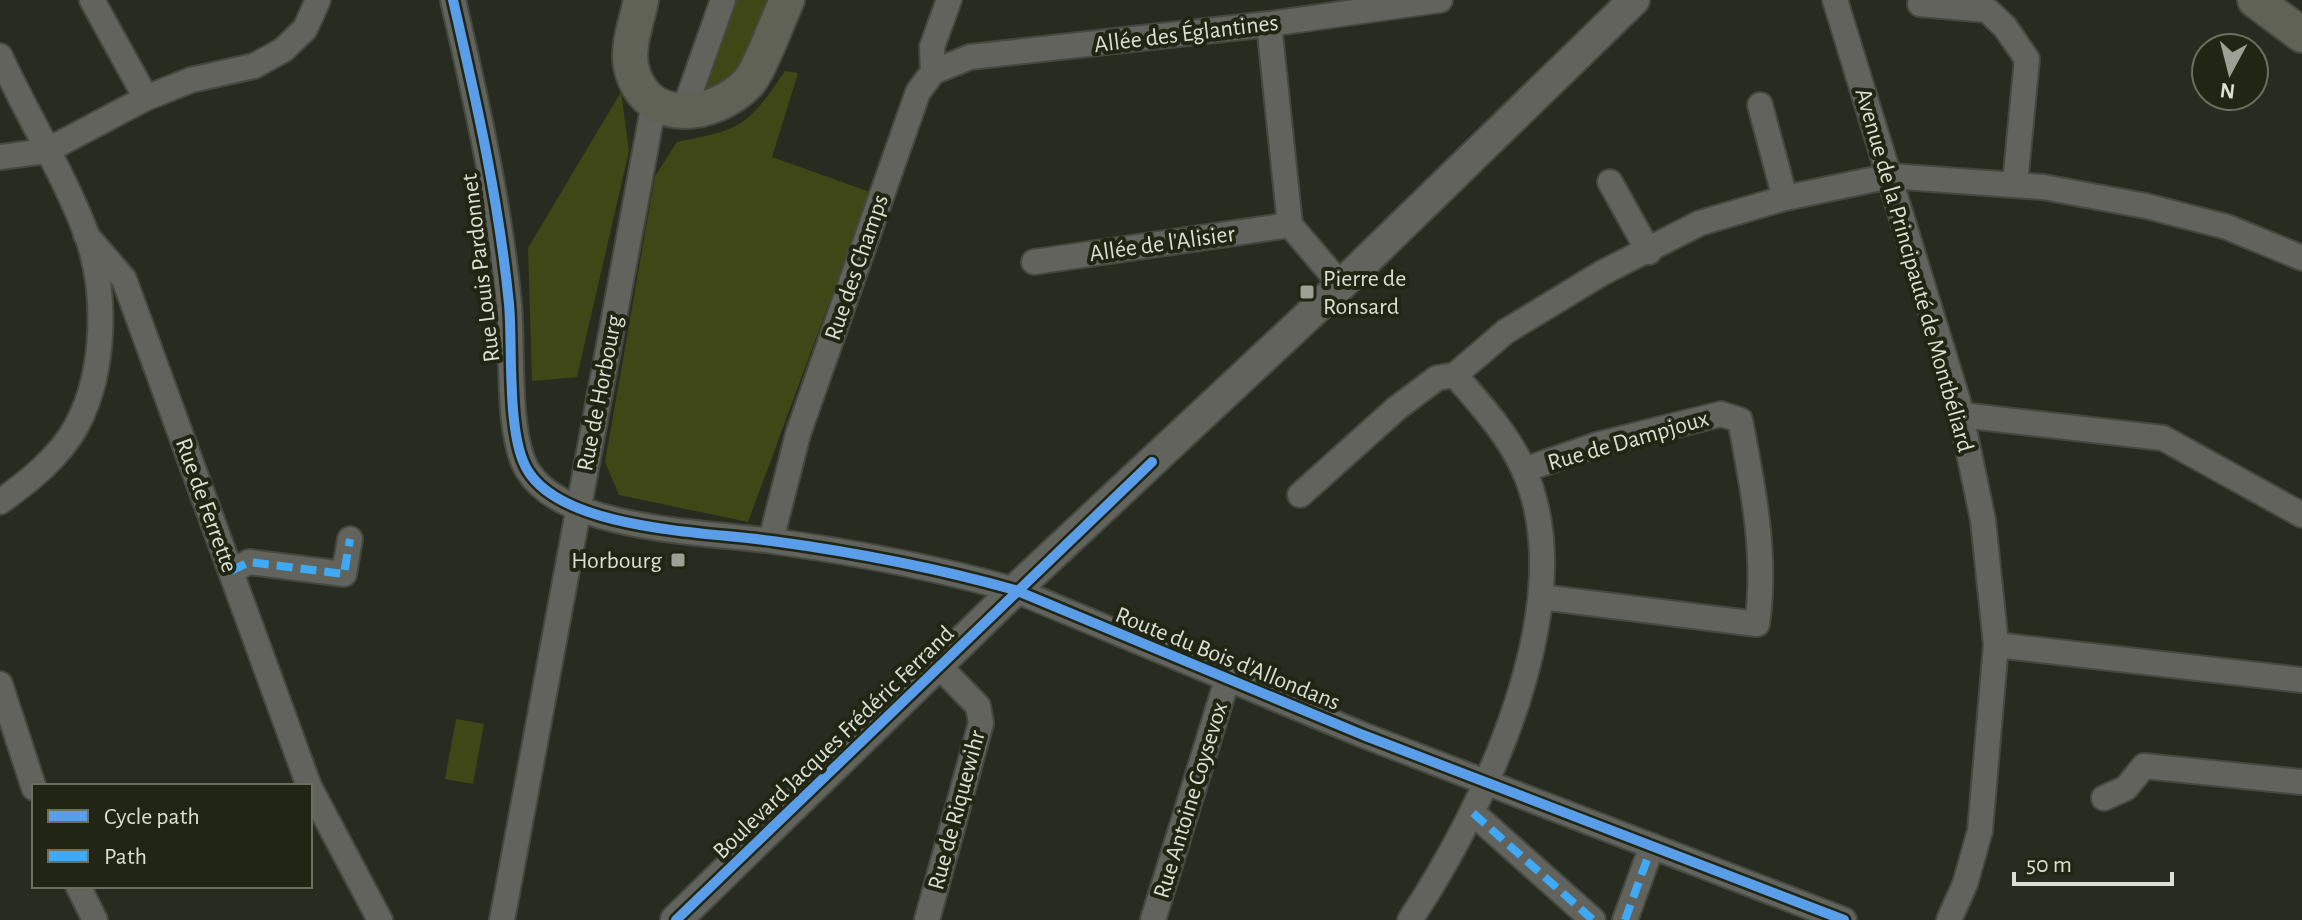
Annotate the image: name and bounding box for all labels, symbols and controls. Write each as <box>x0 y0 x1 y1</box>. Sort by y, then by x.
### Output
street label: Allée des Églantines <box>1092 9 1280 57</box>
north arrow <box>2190 32 2270 112</box>
text: N <box>2219 79 2237 103</box>
street label: Avenue de la Principauté de Montbéliard <box>1851 86 1978 455</box>
street label: Rue Louis Pardonnet <box>457 172 504 364</box>
street label: Rue des Champs <box>821 191 893 343</box>
street label: Allée de l'Alisier <box>1088 222 1237 266</box>
place label: Pierre de Ronsard <box>1323 267 1406 319</box>
marker: Pierre de Ronsard <box>1298 283 1316 301</box>
street label: Rue de Horbourg <box>573 313 627 473</box>
street label: Rue de Dampjoux <box>1545 406 1712 475</box>
street label: Rue de Ferrette <box>171 435 241 576</box>
place label: Horbourg <box>571 549 662 573</box>
marker: Horbourg <box>669 551 687 569</box>
street label: Route du Bois d'Allondans <box>1112 603 1343 715</box>
street label: Boulevard Jacques Frédéric Ferrand <box>709 621 959 864</box>
street label: Rue Antoine Coysevox <box>1150 699 1232 901</box>
street label: Rue de Riquewihr <box>924 728 990 893</box>
legend <box>32 784 312 888</box>
text: Cycle path <box>104 805 200 829</box>
scale bar <box>2014 836 2172 886</box>
text: Path <box>104 845 147 869</box>
text: 50 m <box>2026 853 2072 877</box>

